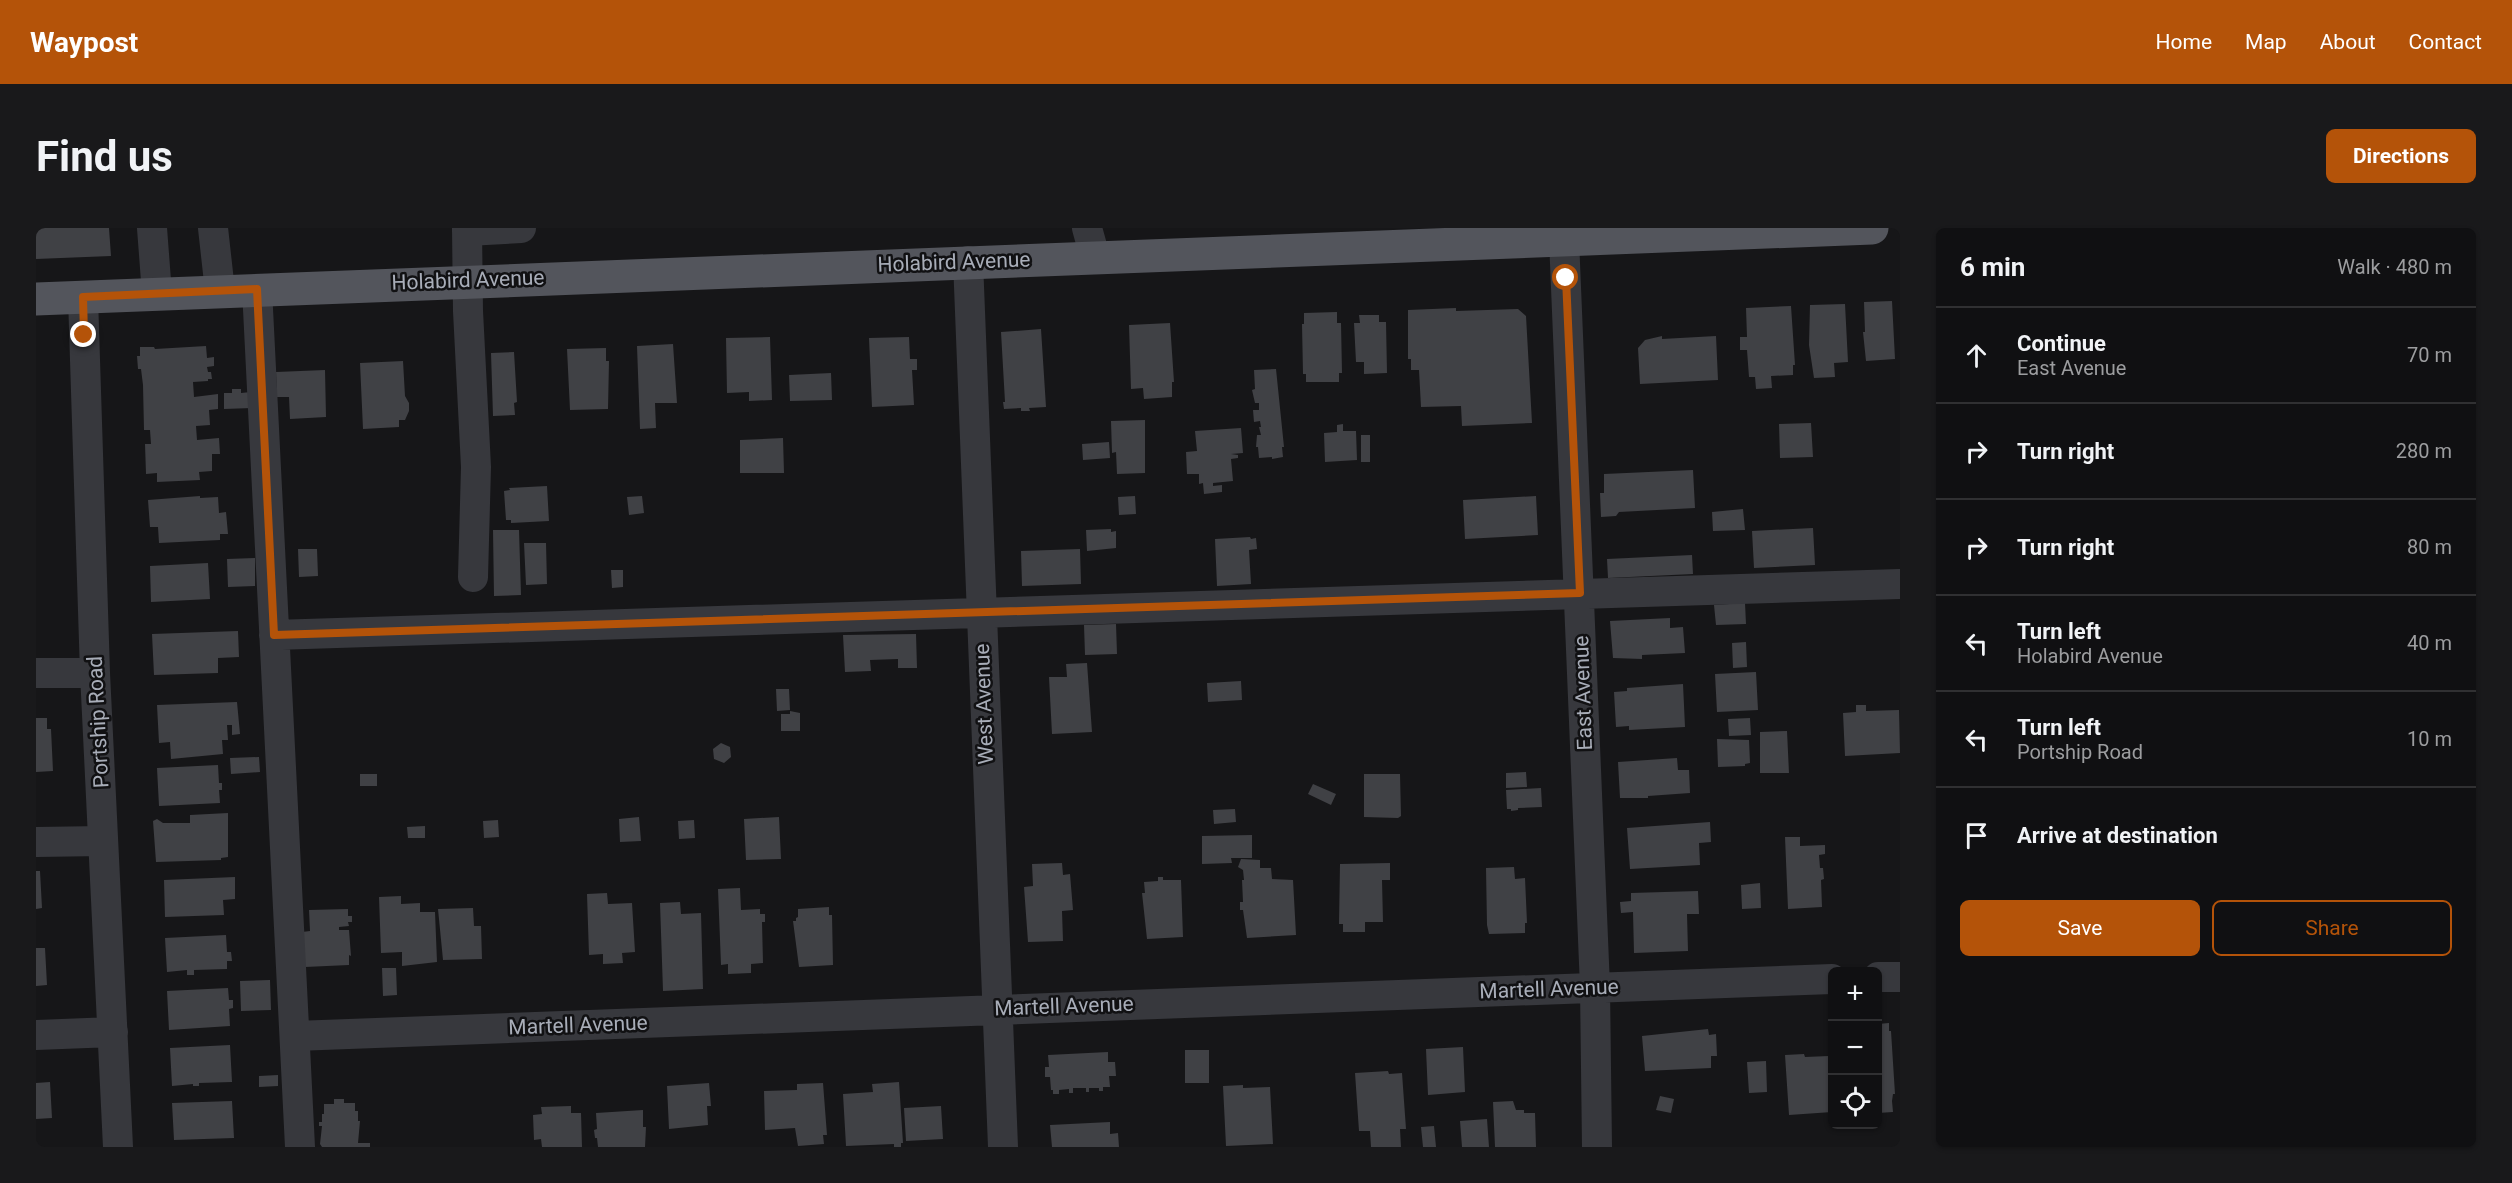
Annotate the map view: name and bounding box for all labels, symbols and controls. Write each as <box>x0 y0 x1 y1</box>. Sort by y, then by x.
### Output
text: Waypost <box>30 26 138 59</box>
text: Home <box>2156 30 2212 54</box>
text: Map <box>2245 30 2287 54</box>
text: About <box>2320 30 2376 54</box>
text: Contact <box>2409 30 2482 54</box>
button: Directions <box>2326 129 2476 183</box>
text: Find us <box>36 132 173 181</box>
street label: Holabird Avenue <box>877 247 1031 277</box>
text: 6 min <box>1960 252 2025 282</box>
text: Walk · 480 m <box>2337 255 2452 279</box>
route start <box>1552 264 1578 290</box>
street label: Holabird Avenue <box>391 265 545 295</box>
route end <box>70 321 96 347</box>
text: Continue <box>2017 331 2106 356</box>
icon: ahead <box>1960 339 1993 372</box>
text: 70 m <box>2407 343 2452 367</box>
text: East Avenue <box>2017 356 2126 380</box>
icon: right <box>1960 435 1993 468</box>
text: Turn right <box>2017 439 2114 464</box>
text: 280 m <box>2396 439 2452 463</box>
icon: right <box>1960 531 1993 564</box>
text: Turn right <box>2017 535 2114 560</box>
text: 80 m <box>2407 535 2452 559</box>
text: Turn left <box>2017 619 2101 644</box>
icon: left <box>1960 627 1993 660</box>
text: 40 m <box>2407 631 2452 655</box>
street label: East Avenue <box>1569 635 1597 751</box>
street label: West Avenue <box>970 643 998 765</box>
text: Holabird Avenue <box>2017 644 2163 668</box>
street label: Portship Road <box>83 655 113 789</box>
text: Turn left <box>2017 715 2101 740</box>
icon: left <box>1960 723 1993 756</box>
text: 10 m <box>2407 727 2452 751</box>
text: Portship Road <box>2017 740 2143 764</box>
icon: arrive <box>1960 819 1993 852</box>
text: Arrive at destination <box>2017 823 2218 848</box>
button: Save <box>1960 900 2200 956</box>
button: Share <box>2212 900 2452 956</box>
map controls <box>1828 967 1882 1129</box>
button: + <box>1828 967 1882 1021</box>
street label: Martell Avenue <box>1479 975 1619 1003</box>
street label: Martell Avenue <box>994 992 1134 1020</box>
street label: Martell Avenue <box>508 1011 648 1039</box>
button: − <box>1828 1021 1882 1075</box>
button: locate <box>1828 1075 1882 1129</box>

